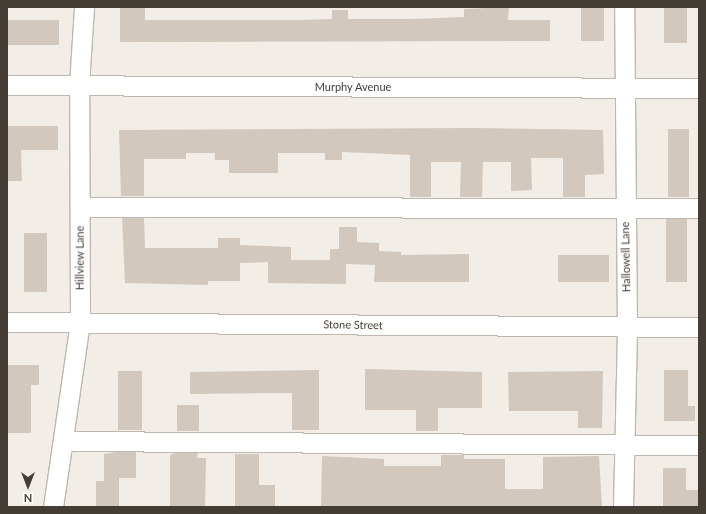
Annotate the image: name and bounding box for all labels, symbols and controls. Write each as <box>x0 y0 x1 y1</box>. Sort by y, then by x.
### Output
street label: Murphy Avenue <box>314 80 392 94</box>
street label: Hallowell Lane <box>619 222 633 292</box>
street label: Hillview Lane <box>73 226 87 290</box>
street label: Stone Street <box>323 318 383 332</box>
north arrow <box>8 466 48 506</box>
text: N <box>24 492 32 505</box>

